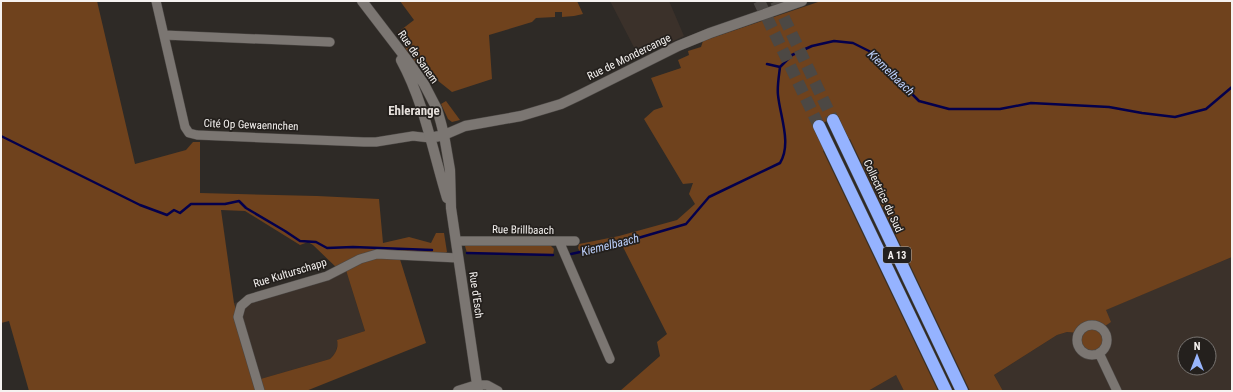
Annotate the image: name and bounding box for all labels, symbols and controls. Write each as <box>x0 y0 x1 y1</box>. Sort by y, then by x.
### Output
street label: Rue de Sanem <box>395 28 441 86</box>
street label: Rue de Mondercange <box>585 31 673 83</box>
water label: Kiemelbaach <box>865 47 917 99</box>
district label: Ehlerange <box>388 103 440 118</box>
street label: Cité Op Gewaennchen <box>203 117 299 133</box>
street label: Collectrice du Sud <box>860 158 906 234</box>
street label: Rue Brillbaach <box>492 223 554 237</box>
water label: Kiemelbaach <box>580 231 641 259</box>
road number: A 13 <box>883 247 911 263</box>
street label: Rue Kulturschapp <box>252 256 328 290</box>
street label: Rue d'Esch <box>466 271 486 319</box>
north arrow <box>1177 336 1217 376</box>
text: N <box>1194 340 1201 353</box>

